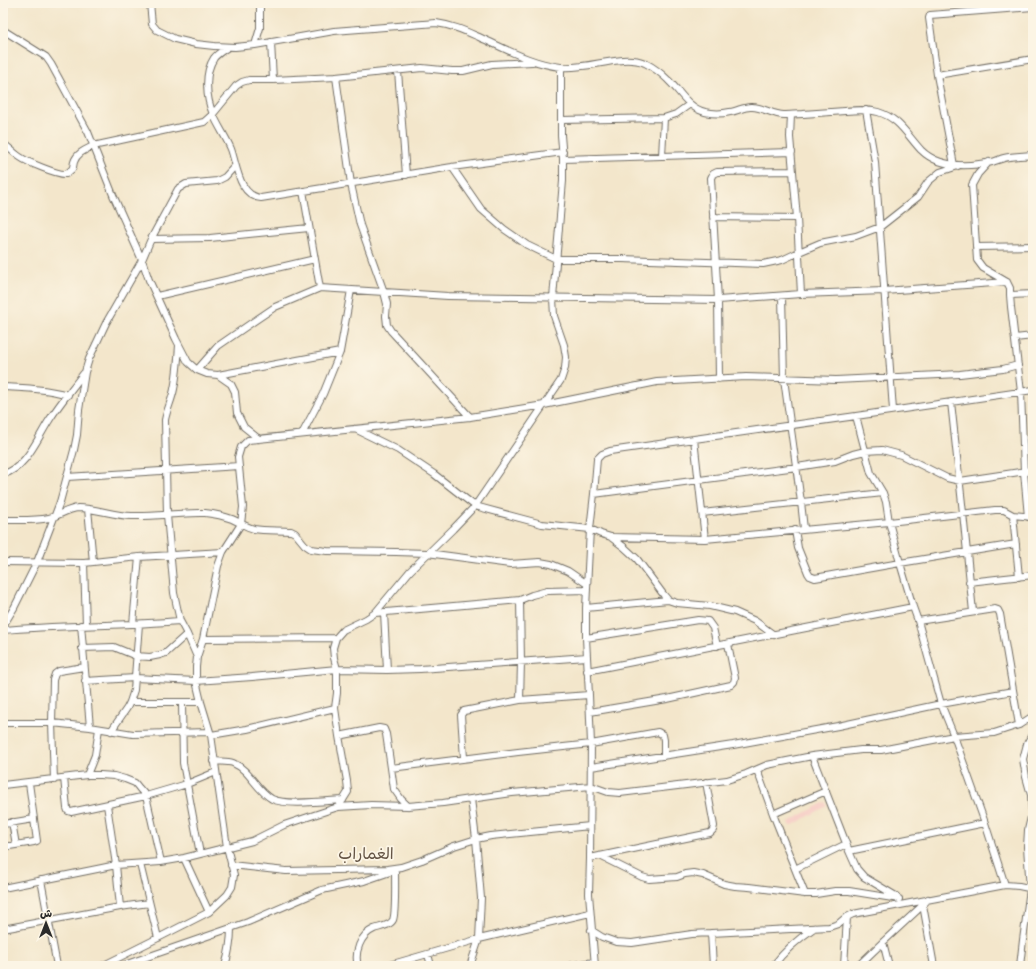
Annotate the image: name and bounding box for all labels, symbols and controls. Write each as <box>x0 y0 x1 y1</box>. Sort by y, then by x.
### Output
district label: الغماراب <box>338 844 394 863</box>
north arrow <box>26 903 66 943</box>
text: ش <box>40 907 52 920</box>

